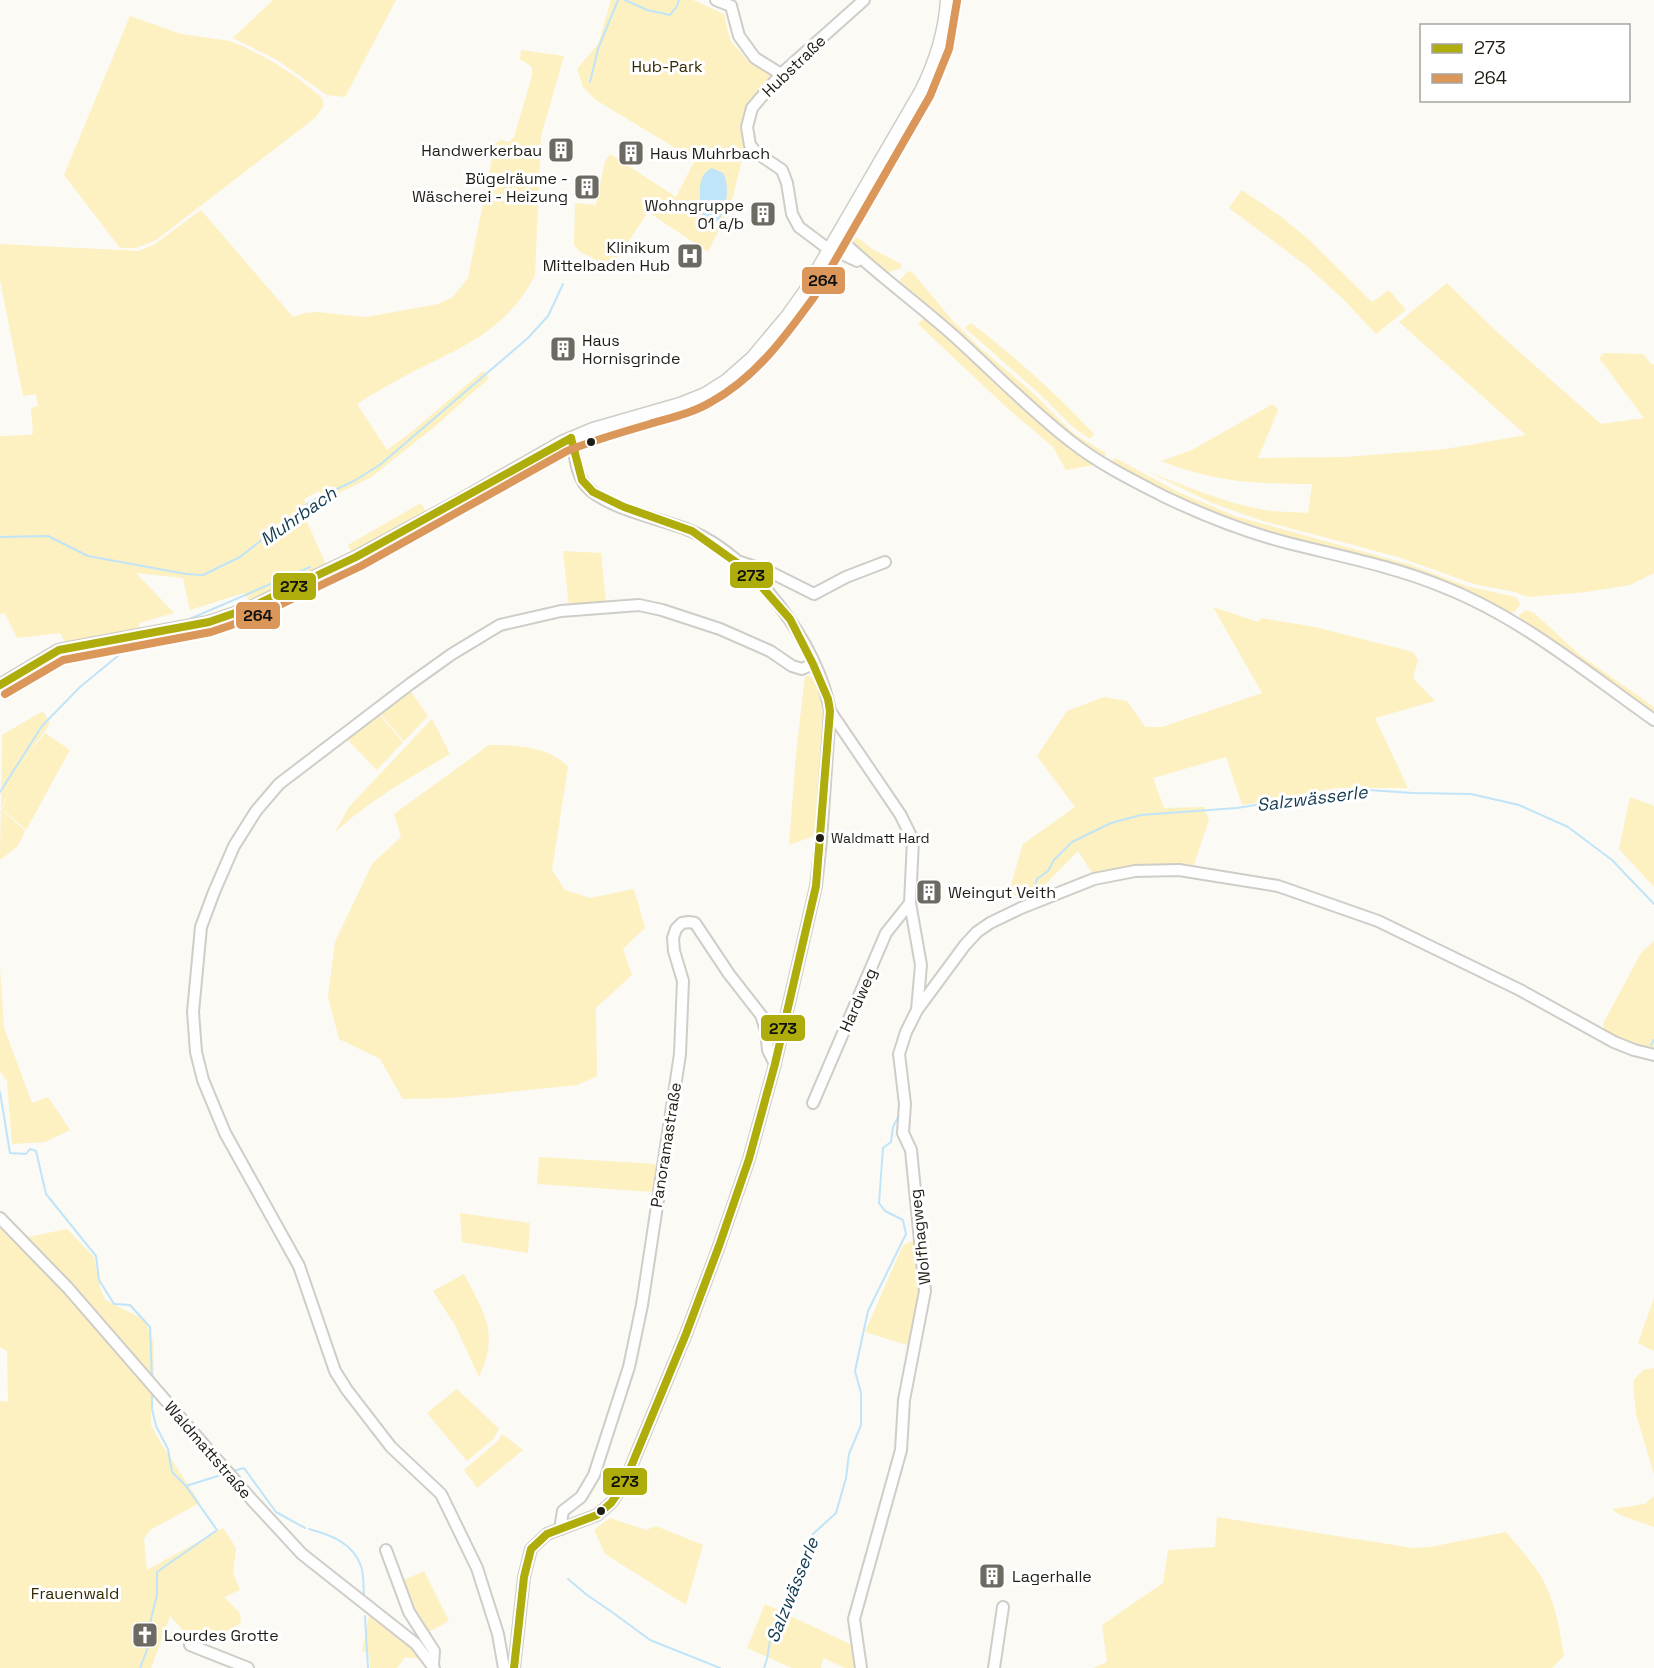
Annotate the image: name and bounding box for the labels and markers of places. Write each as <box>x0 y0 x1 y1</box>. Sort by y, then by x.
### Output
building icon: Handwerkerbau <box>546 135 576 165</box>
building icon: Haus Muhrbach <box>616 138 646 168</box>
place label: Handwerkerbau <box>421 140 542 161</box>
place label: Haus Muhrbach <box>650 143 770 164</box>
place label: Bügelräume - Wäscherei - Heizung <box>412 168 568 207</box>
building icon: Bügelräume - Wäscherei - Heizung <box>572 172 602 202</box>
place label: Wohngruppe 01 a/b <box>645 195 744 234</box>
building icon: Wohngruppe 01 a/b <box>748 199 778 229</box>
place label: Klinikum Mittelbaden Hub <box>543 237 670 276</box>
hospital icon: Klinikum Mittelbaden Hub <box>675 241 705 271</box>
place label: Haus Hornisgrinde <box>582 330 680 369</box>
building icon: Haus Hornisgrinde <box>548 334 578 364</box>
unlabelled marker <box>585 436 597 448</box>
place label: Waldmatt Hard <box>831 829 930 847</box>
marker: Waldmatt Hard <box>814 832 826 844</box>
building icon: Weingut Veith <box>914 877 944 907</box>
place label: Weingut Veith <box>948 882 1056 903</box>
unlabelled marker <box>595 1505 607 1517</box>
building icon: Lagerhalle <box>977 1561 1007 1591</box>
place label: Lagerhalle <box>1012 1566 1092 1587</box>
church icon: Lourdes Grotte <box>130 1620 160 1650</box>
place label: Lourdes Grotte <box>164 1625 279 1646</box>

